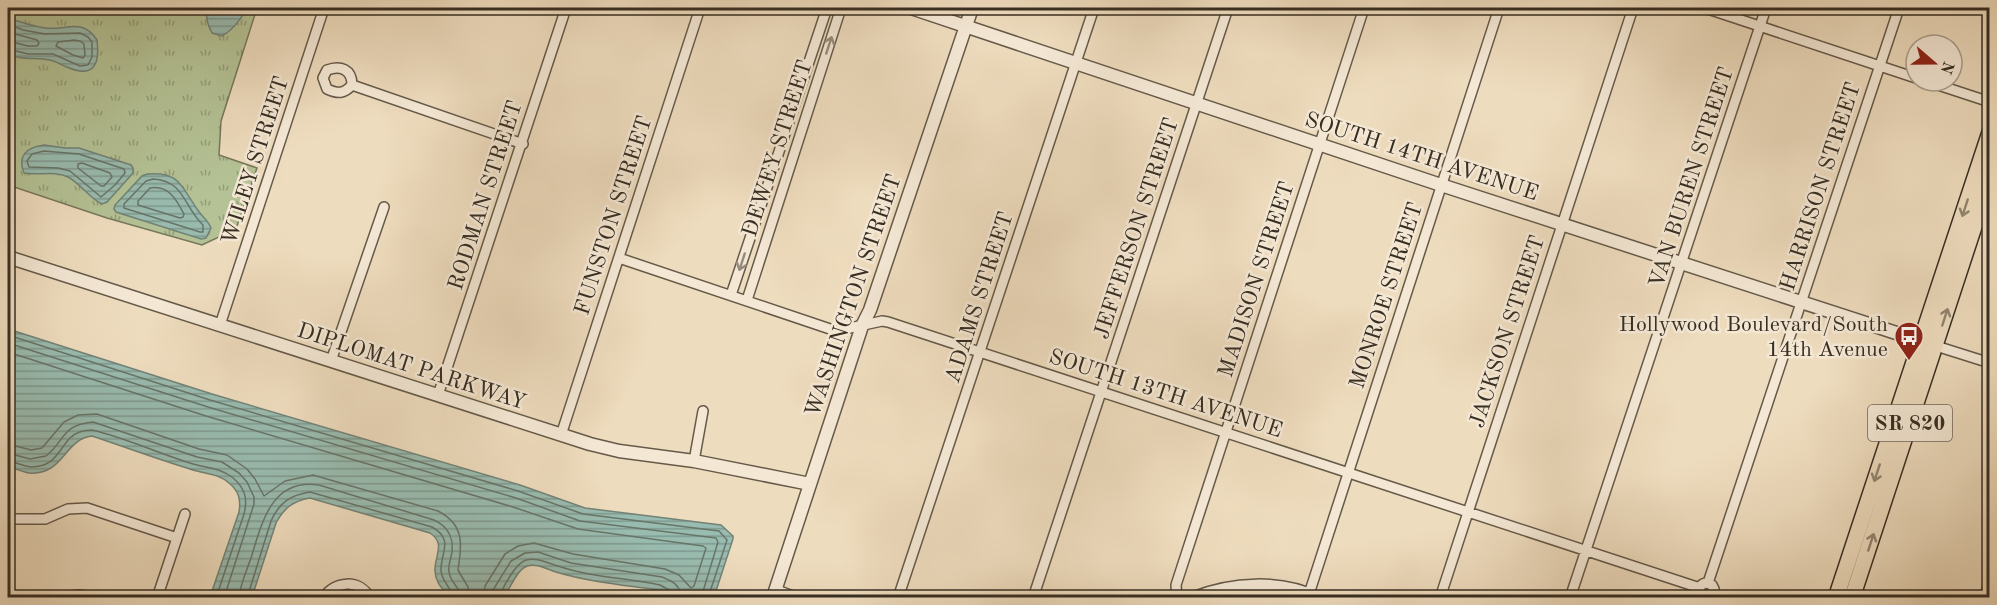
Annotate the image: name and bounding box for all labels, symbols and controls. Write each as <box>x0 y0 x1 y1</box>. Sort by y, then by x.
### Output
north arrow <box>1904 33 1964 93</box>
one-way arrow <box>825 36 836 55</box>
street label: DEWEY STREET <box>739 58 817 240</box>
text: N <box>1936 59 1956 77</box>
street label: VAN BUREN STREET <box>1646 64 1738 291</box>
street label: WILEY STREET <box>218 74 293 247</box>
street label: HARRISON STREET <box>1777 80 1865 294</box>
street label: RODMAN STREET <box>445 98 527 293</box>
street label: SOUTH 14TH AVENUE <box>1302 109 1541 205</box>
street label: FUNSTON STREET <box>571 113 657 318</box>
street label: JEFFERSON STREET <box>1091 115 1183 342</box>
street label: WASHINGTON STREET <box>802 172 906 420</box>
street label: MADISON STREET <box>1215 179 1299 380</box>
one-way arrow <box>1958 198 1969 217</box>
street label: MONROE STREET <box>1346 200 1427 391</box>
street label: ADAMS STREET <box>942 209 1018 386</box>
street label: JACKSON STREET <box>1466 233 1549 431</box>
one-way arrow <box>736 252 747 270</box>
one-way arrow <box>1940 308 1951 327</box>
place label: Hollywood Boulevard/South 14th Avenue <box>1619 314 1888 361</box>
street label: DIPLOMAT PARKWAY <box>294 319 529 414</box>
bus stop icon: Hollywood Boulevard/South 14th Avenue <box>1893 320 1925 362</box>
street label: SOUTH 13TH AVENUE <box>1046 346 1285 442</box>
road number: SR 820 <box>1868 405 1952 441</box>
one-way arrow <box>1871 463 1882 482</box>
one-way arrow <box>1866 533 1877 552</box>

